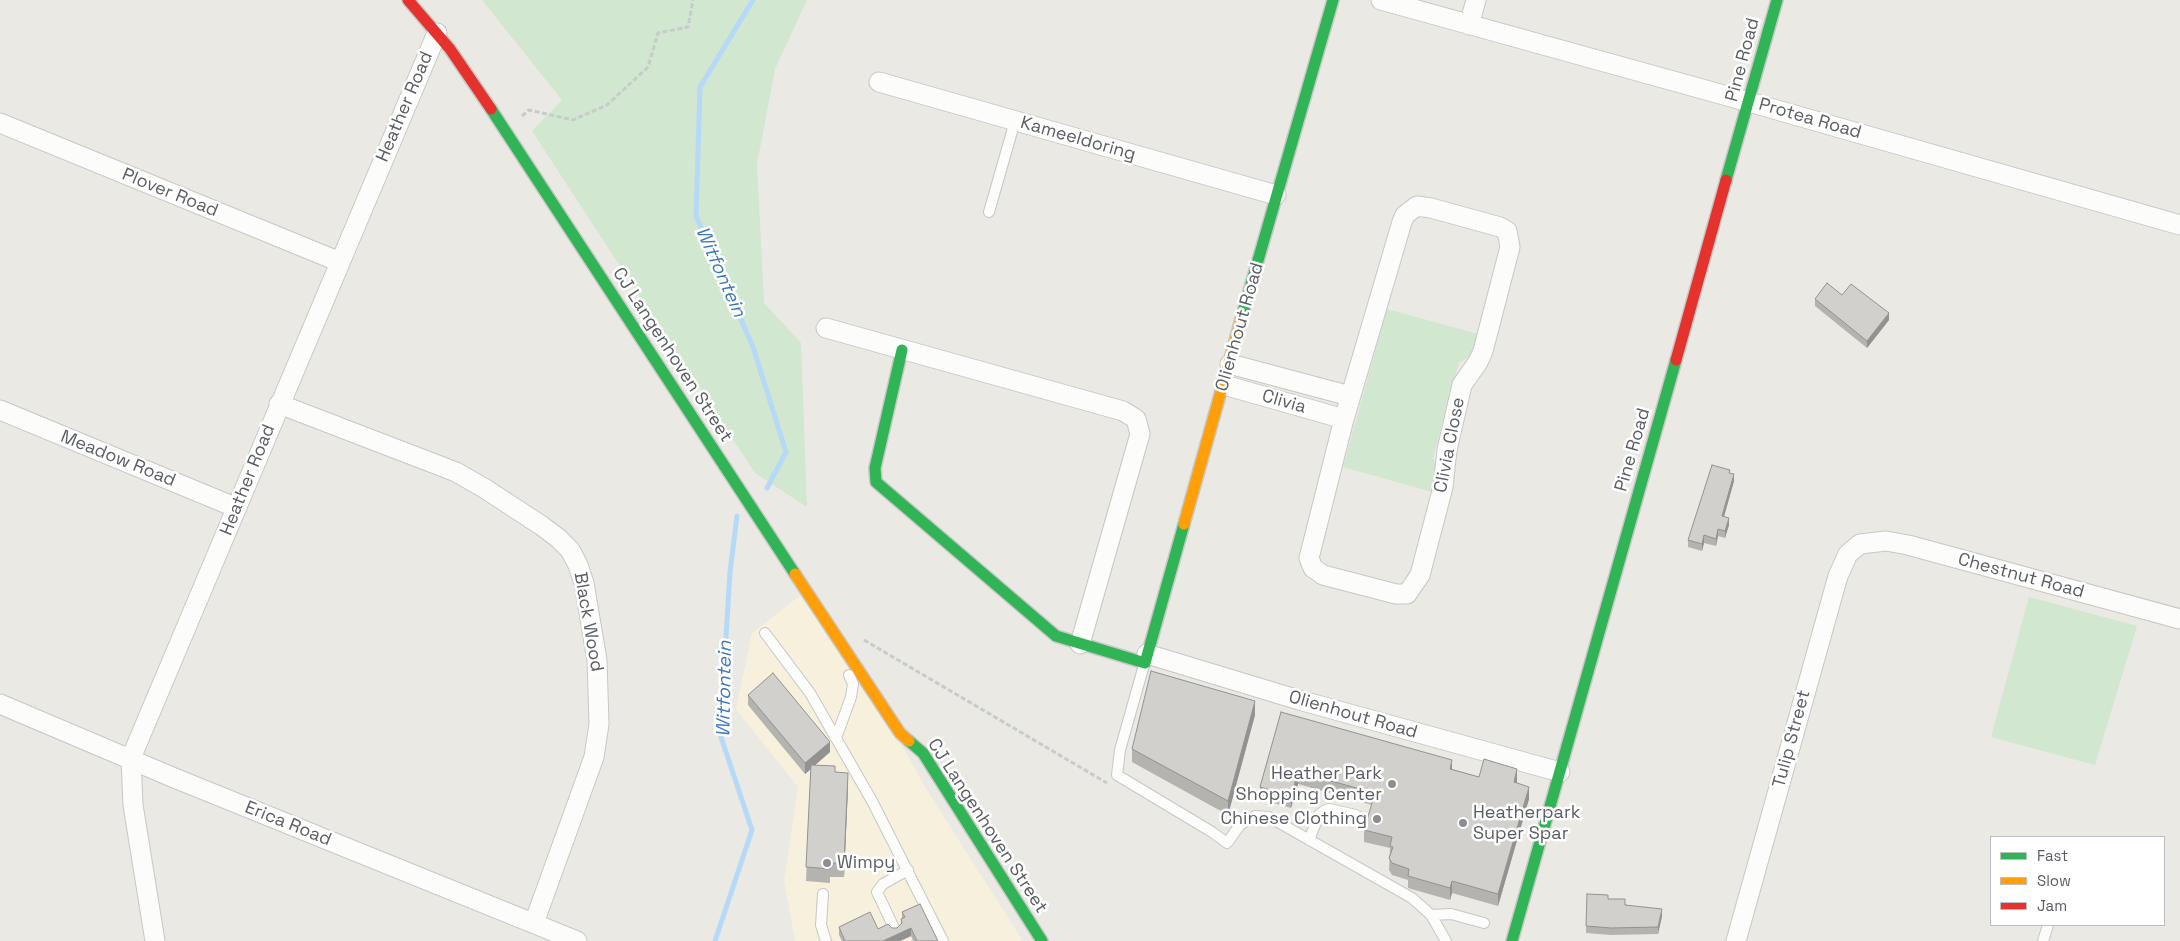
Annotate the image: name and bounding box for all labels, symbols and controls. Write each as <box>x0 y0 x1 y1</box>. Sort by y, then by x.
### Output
street label: Pine Road <box>1721 16 1765 104</box>
street label: Heather Road <box>372 49 438 165</box>
street label: Protea Road <box>1756 94 1864 144</box>
street label: Kameeldoring <box>1018 112 1138 166</box>
street label: Plover Road <box>119 164 221 222</box>
water label: Witfontein <box>690 223 750 321</box>
street label: Olienhout Road <box>1211 260 1269 394</box>
street label: CJ Langenhoven Street <box>607 264 737 446</box>
street label: Clivia <box>1259 385 1309 419</box>
street label: Clivia Close <box>1430 395 1470 495</box>
street label: Pine Road <box>1611 406 1655 494</box>
street label: Heather Road <box>216 421 280 539</box>
street label: Meadow Road <box>57 426 179 492</box>
street label: Chestnut Road <box>1956 549 2086 603</box>
street label: Black Wood <box>569 570 607 674</box>
water label: Witfontein <box>713 641 737 737</box>
street label: Olienhout Road <box>1286 686 1420 744</box>
street label: Tulip Street <box>1769 688 1815 790</box>
street label: CJ Langenhoven Street <box>922 735 1052 917</box>
place label: Heather Park Shopping Center <box>1236 763 1382 806</box>
marker: Heather Park Shopping Center <box>1386 778 1398 790</box>
street label: Erica Road <box>242 797 334 851</box>
place label: Heatherpark Super Spar <box>1473 802 1580 844</box>
place label: Chinese Clothing <box>1220 808 1367 830</box>
marker: Chinese Clothing <box>1371 813 1383 825</box>
marker: Heatherpark Super Spar <box>1457 817 1469 829</box>
legend <box>1990 836 2165 926</box>
text: Fast <box>2037 846 2068 865</box>
place label: Wimpy <box>837 852 895 874</box>
marker: Wimpy <box>821 857 833 869</box>
text: Slow <box>2037 871 2071 890</box>
text: Jam <box>2037 896 2067 915</box>

